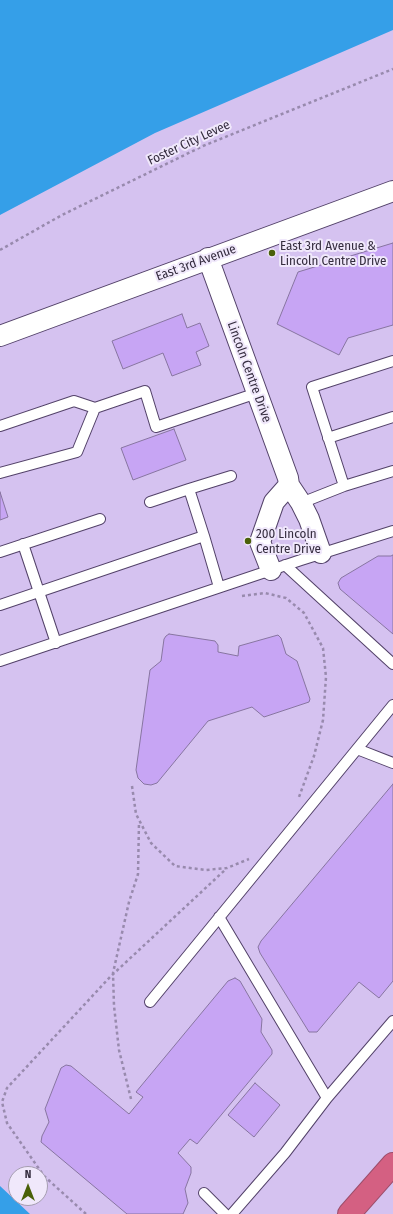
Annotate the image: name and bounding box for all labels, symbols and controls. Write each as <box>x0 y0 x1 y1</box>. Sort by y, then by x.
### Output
street label: Foster City Levee <box>145 117 233 169</box>
place label: East 3rd Avenue & Lincoln Centre Drive <box>280 238 386 269</box>
street label: East 3rd Avenue <box>154 241 238 285</box>
marker: East 3rd Avenue & Lincoln Centre Drive <box>267 248 277 258</box>
street label: Lincoln Centre Drive <box>223 319 275 425</box>
place label: 200 Lincoln Centre Drive <box>256 526 321 557</box>
marker: 200 Lincoln Centre Drive <box>243 536 253 546</box>
north arrow <box>8 1166 48 1206</box>
text: N <box>25 1168 31 1181</box>

